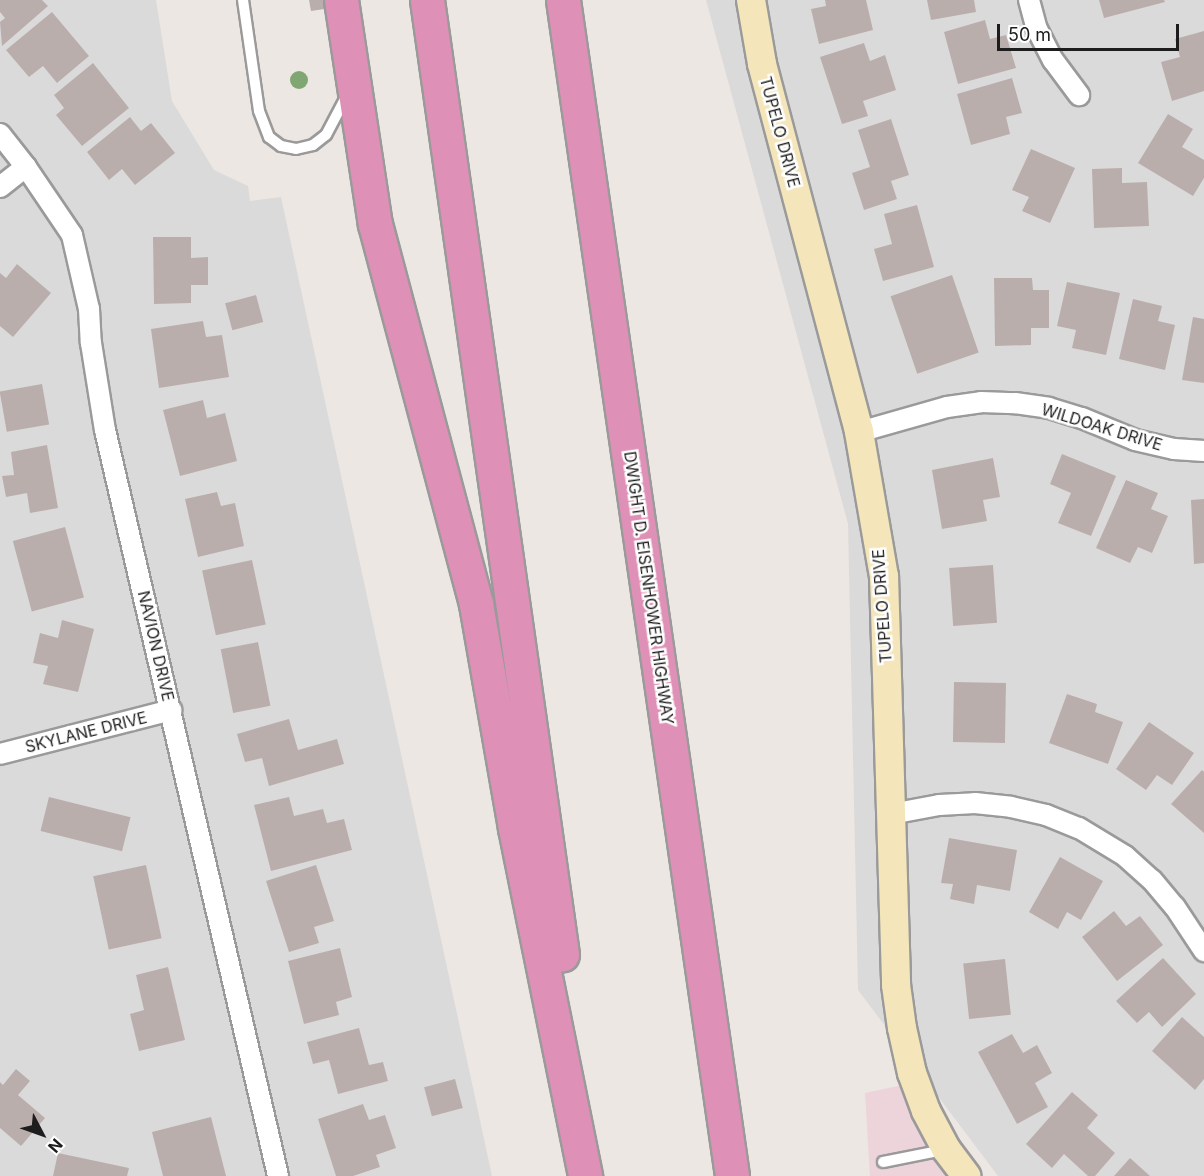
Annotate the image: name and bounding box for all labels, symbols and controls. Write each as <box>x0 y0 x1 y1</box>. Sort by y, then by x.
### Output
scale bar <box>1000 12 1182 50</box>
text: 50 m <box>1008 24 1051 45</box>
street label: TUPELO DRIVE <box>756 74 804 190</box>
street label: WILDOAK DRIVE <box>1039 399 1165 455</box>
street label: DWIGHT D. EISENHOWER HIGHWAY <box>620 450 678 726</box>
street label: TUPELO DRIVE <box>868 548 896 664</box>
street label: NAVION DRIVE <box>134 589 178 703</box>
street label: SKYLANE DRIVE <box>23 708 149 756</box>
north arrow <box>12 1104 72 1164</box>
text: N <box>44 1135 67 1157</box>

